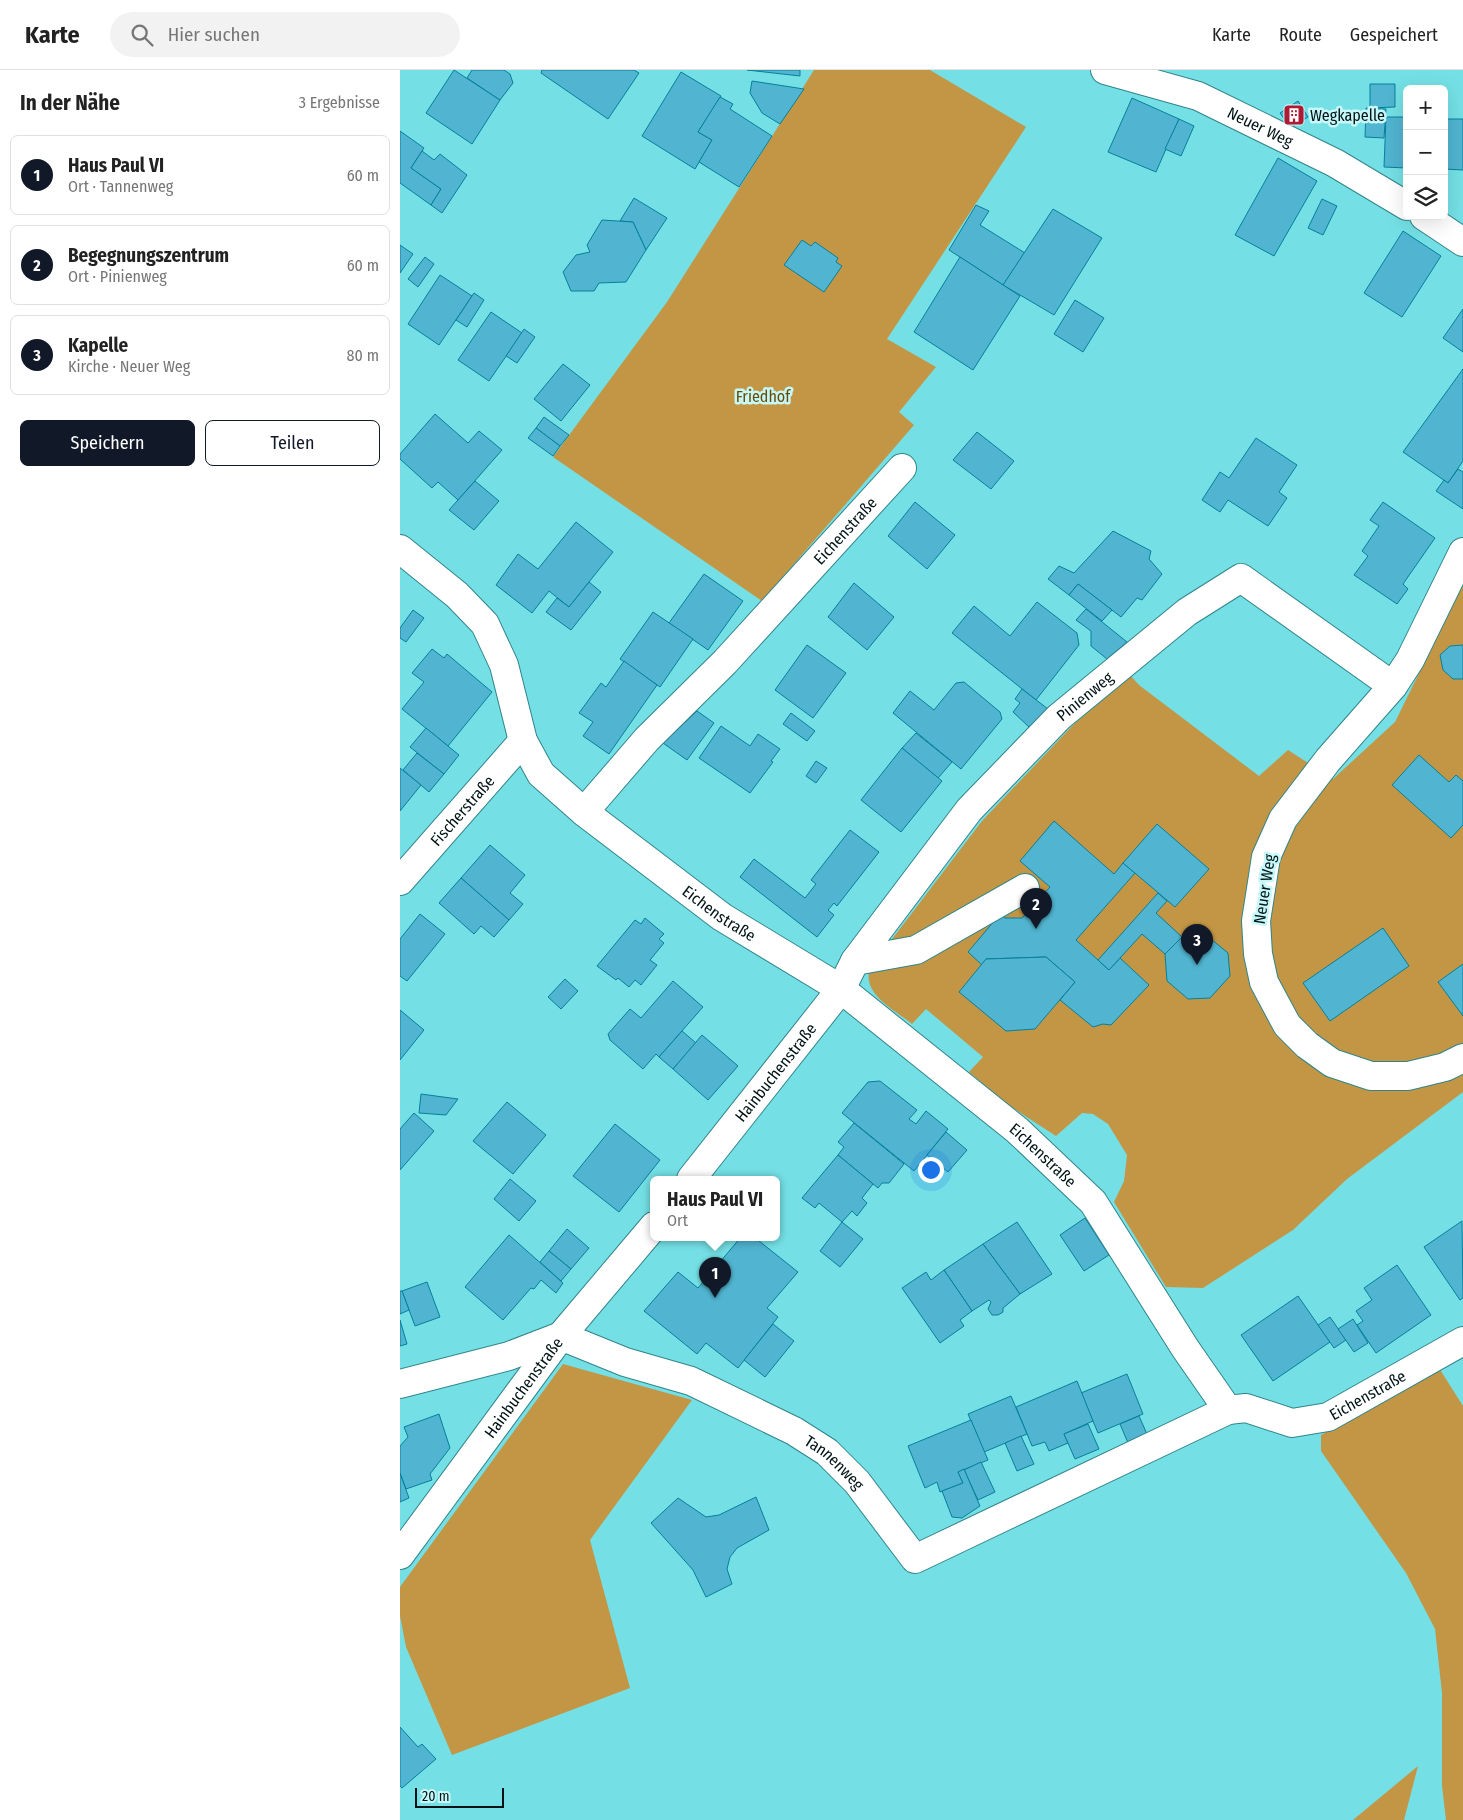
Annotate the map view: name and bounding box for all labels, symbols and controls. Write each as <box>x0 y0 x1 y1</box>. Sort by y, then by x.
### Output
search box <box>110 12 460 57</box>
text: Karte <box>25 21 80 49</box>
icon: search <box>128 21 156 49</box>
text: Hier suchen <box>168 23 260 46</box>
text: Karte <box>1212 24 1251 46</box>
text: Route <box>1279 24 1322 46</box>
text: Gespeichert <box>1350 24 1438 46</box>
map controls <box>1403 85 1448 220</box>
button: + <box>1403 85 1448 130</box>
text: In der Nähe <box>20 90 120 116</box>
text: 3 Ergebnisse <box>299 93 380 112</box>
street label: Neuer Weg <box>1224 103 1296 151</box>
building icon: Wegkapelle <box>1282 103 1306 127</box>
place label: Wegkapelle <box>1310 106 1385 125</box>
button: − <box>1403 130 1448 175</box>
text: Haus Paul VI <box>68 154 164 177</box>
text: 1 <box>34 166 40 185</box>
text: 60 m <box>347 166 379 185</box>
button: layers <box>1403 175 1448 220</box>
text: Ort · Tannenweg <box>68 177 173 196</box>
text: Begegnungszentrum <box>68 244 229 267</box>
text: 2 <box>33 256 41 275</box>
text: 60 m <box>347 256 379 275</box>
text: Ort · Pinienweg <box>68 267 167 286</box>
text: Kapelle <box>68 334 128 357</box>
text: 3 <box>33 346 41 365</box>
text: 80 m <box>347 346 379 365</box>
text: Kirche · Neuer Weg <box>68 357 190 376</box>
park label: Friedhof <box>736 387 791 406</box>
button: Speichern <box>20 420 195 466</box>
button: Teilen <box>205 420 380 466</box>
street label: Eichenstraße <box>810 493 881 569</box>
street label: Pinienweg <box>1053 668 1117 725</box>
street label: Fischerstraße <box>426 772 498 850</box>
street label: Neuer Weg <box>1250 852 1279 925</box>
street label: Eichenstraße <box>679 881 759 945</box>
pin: 2 <box>1020 888 1052 929</box>
pin: 3 <box>1181 924 1213 965</box>
street label: Hainbuchenstraße <box>731 1019 820 1126</box>
street label: Eichenstraße <box>1006 1119 1080 1191</box>
your location <box>918 1157 944 1183</box>
popup <box>650 1176 780 1241</box>
text: Haus Paul VI <box>667 1188 763 1211</box>
text: Ort <box>667 1211 688 1230</box>
pin: 1 <box>699 1257 731 1298</box>
street label: Hainbuchenstraße <box>480 1334 567 1442</box>
street label: Eichenstraße <box>1326 1366 1409 1424</box>
street label: Tannenweg <box>801 1431 869 1494</box>
scale bar <box>415 1785 504 1808</box>
text: 20 m <box>422 1788 450 1805</box>

